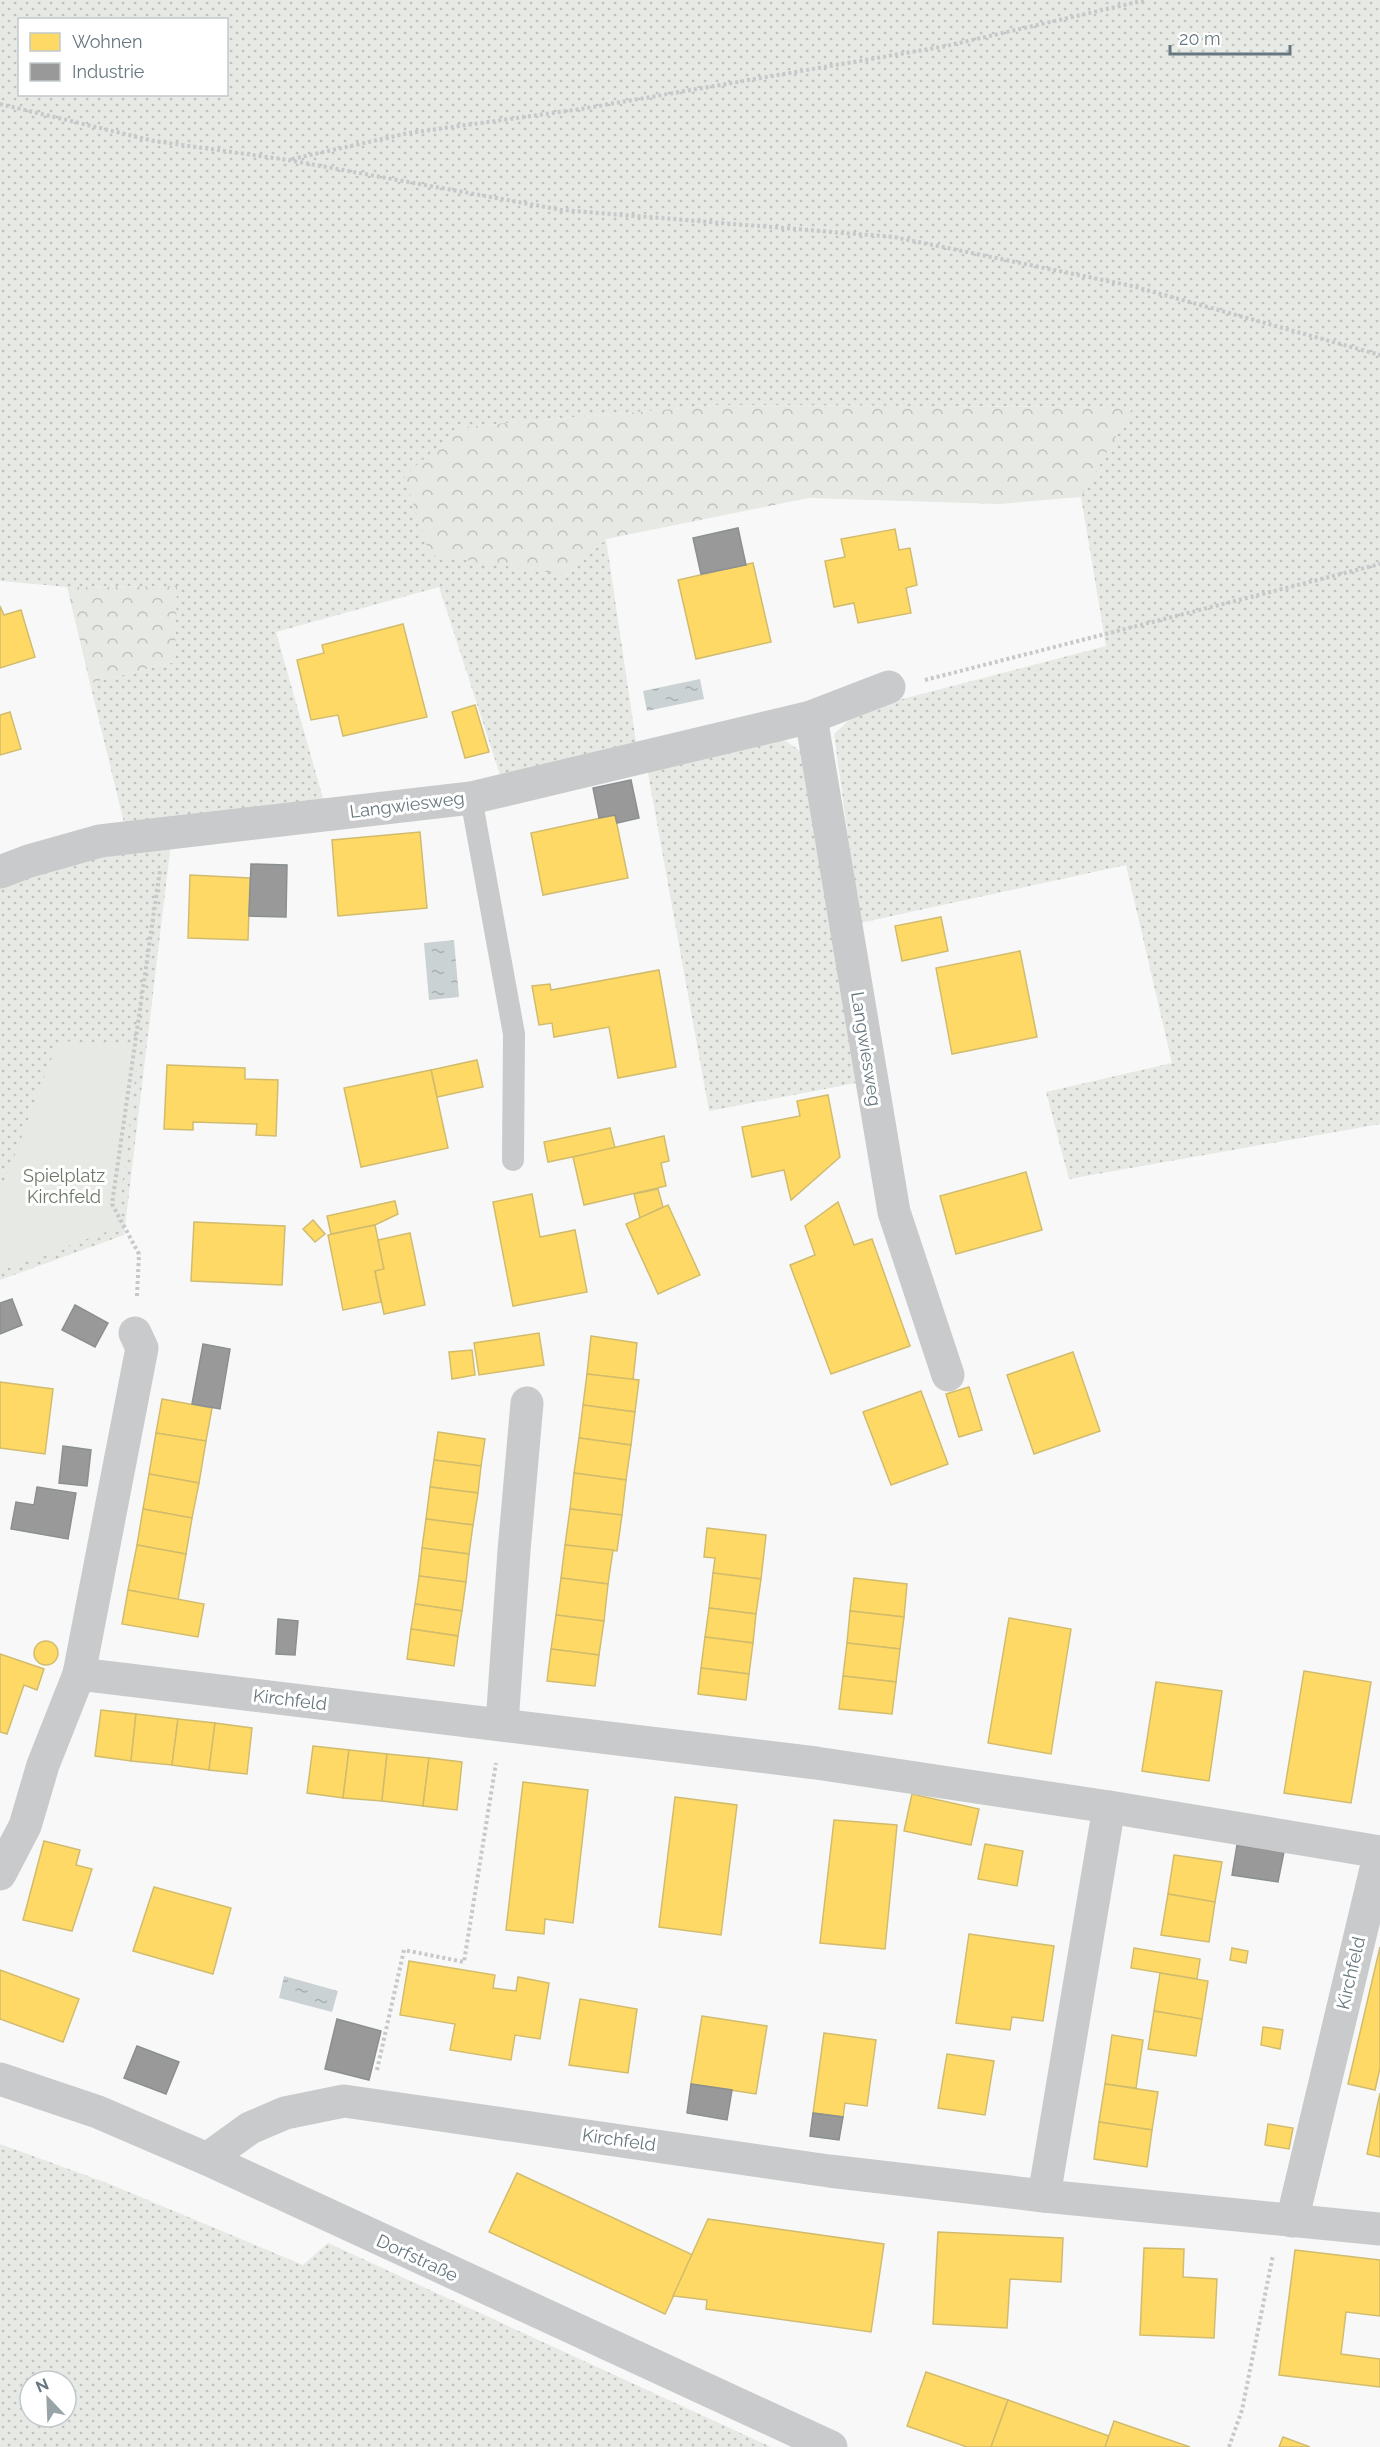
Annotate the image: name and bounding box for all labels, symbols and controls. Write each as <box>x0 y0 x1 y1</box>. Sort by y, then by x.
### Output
legend <box>18 18 228 96</box>
scale bar <box>1170 18 1290 56</box>
text: 20 m <box>1179 28 1221 49</box>
text: Wohnen <box>72 31 142 52</box>
text: Industrie <box>72 61 145 82</box>
street label: Langwiesweg <box>348 787 466 822</box>
street label: Langwiesweg <box>847 990 886 1108</box>
park label: Spielplatz Kirchfeld <box>23 1165 105 1207</box>
street label: Kirchfeld <box>252 1685 328 1714</box>
street label: Kirchfeld <box>1332 1934 1369 2011</box>
street label: Kirchfeld <box>581 2124 657 2155</box>
street label: Dorfstraße <box>373 2230 462 2286</box>
north arrow <box>18 2369 78 2429</box>
text: N <box>33 2375 52 2397</box>

